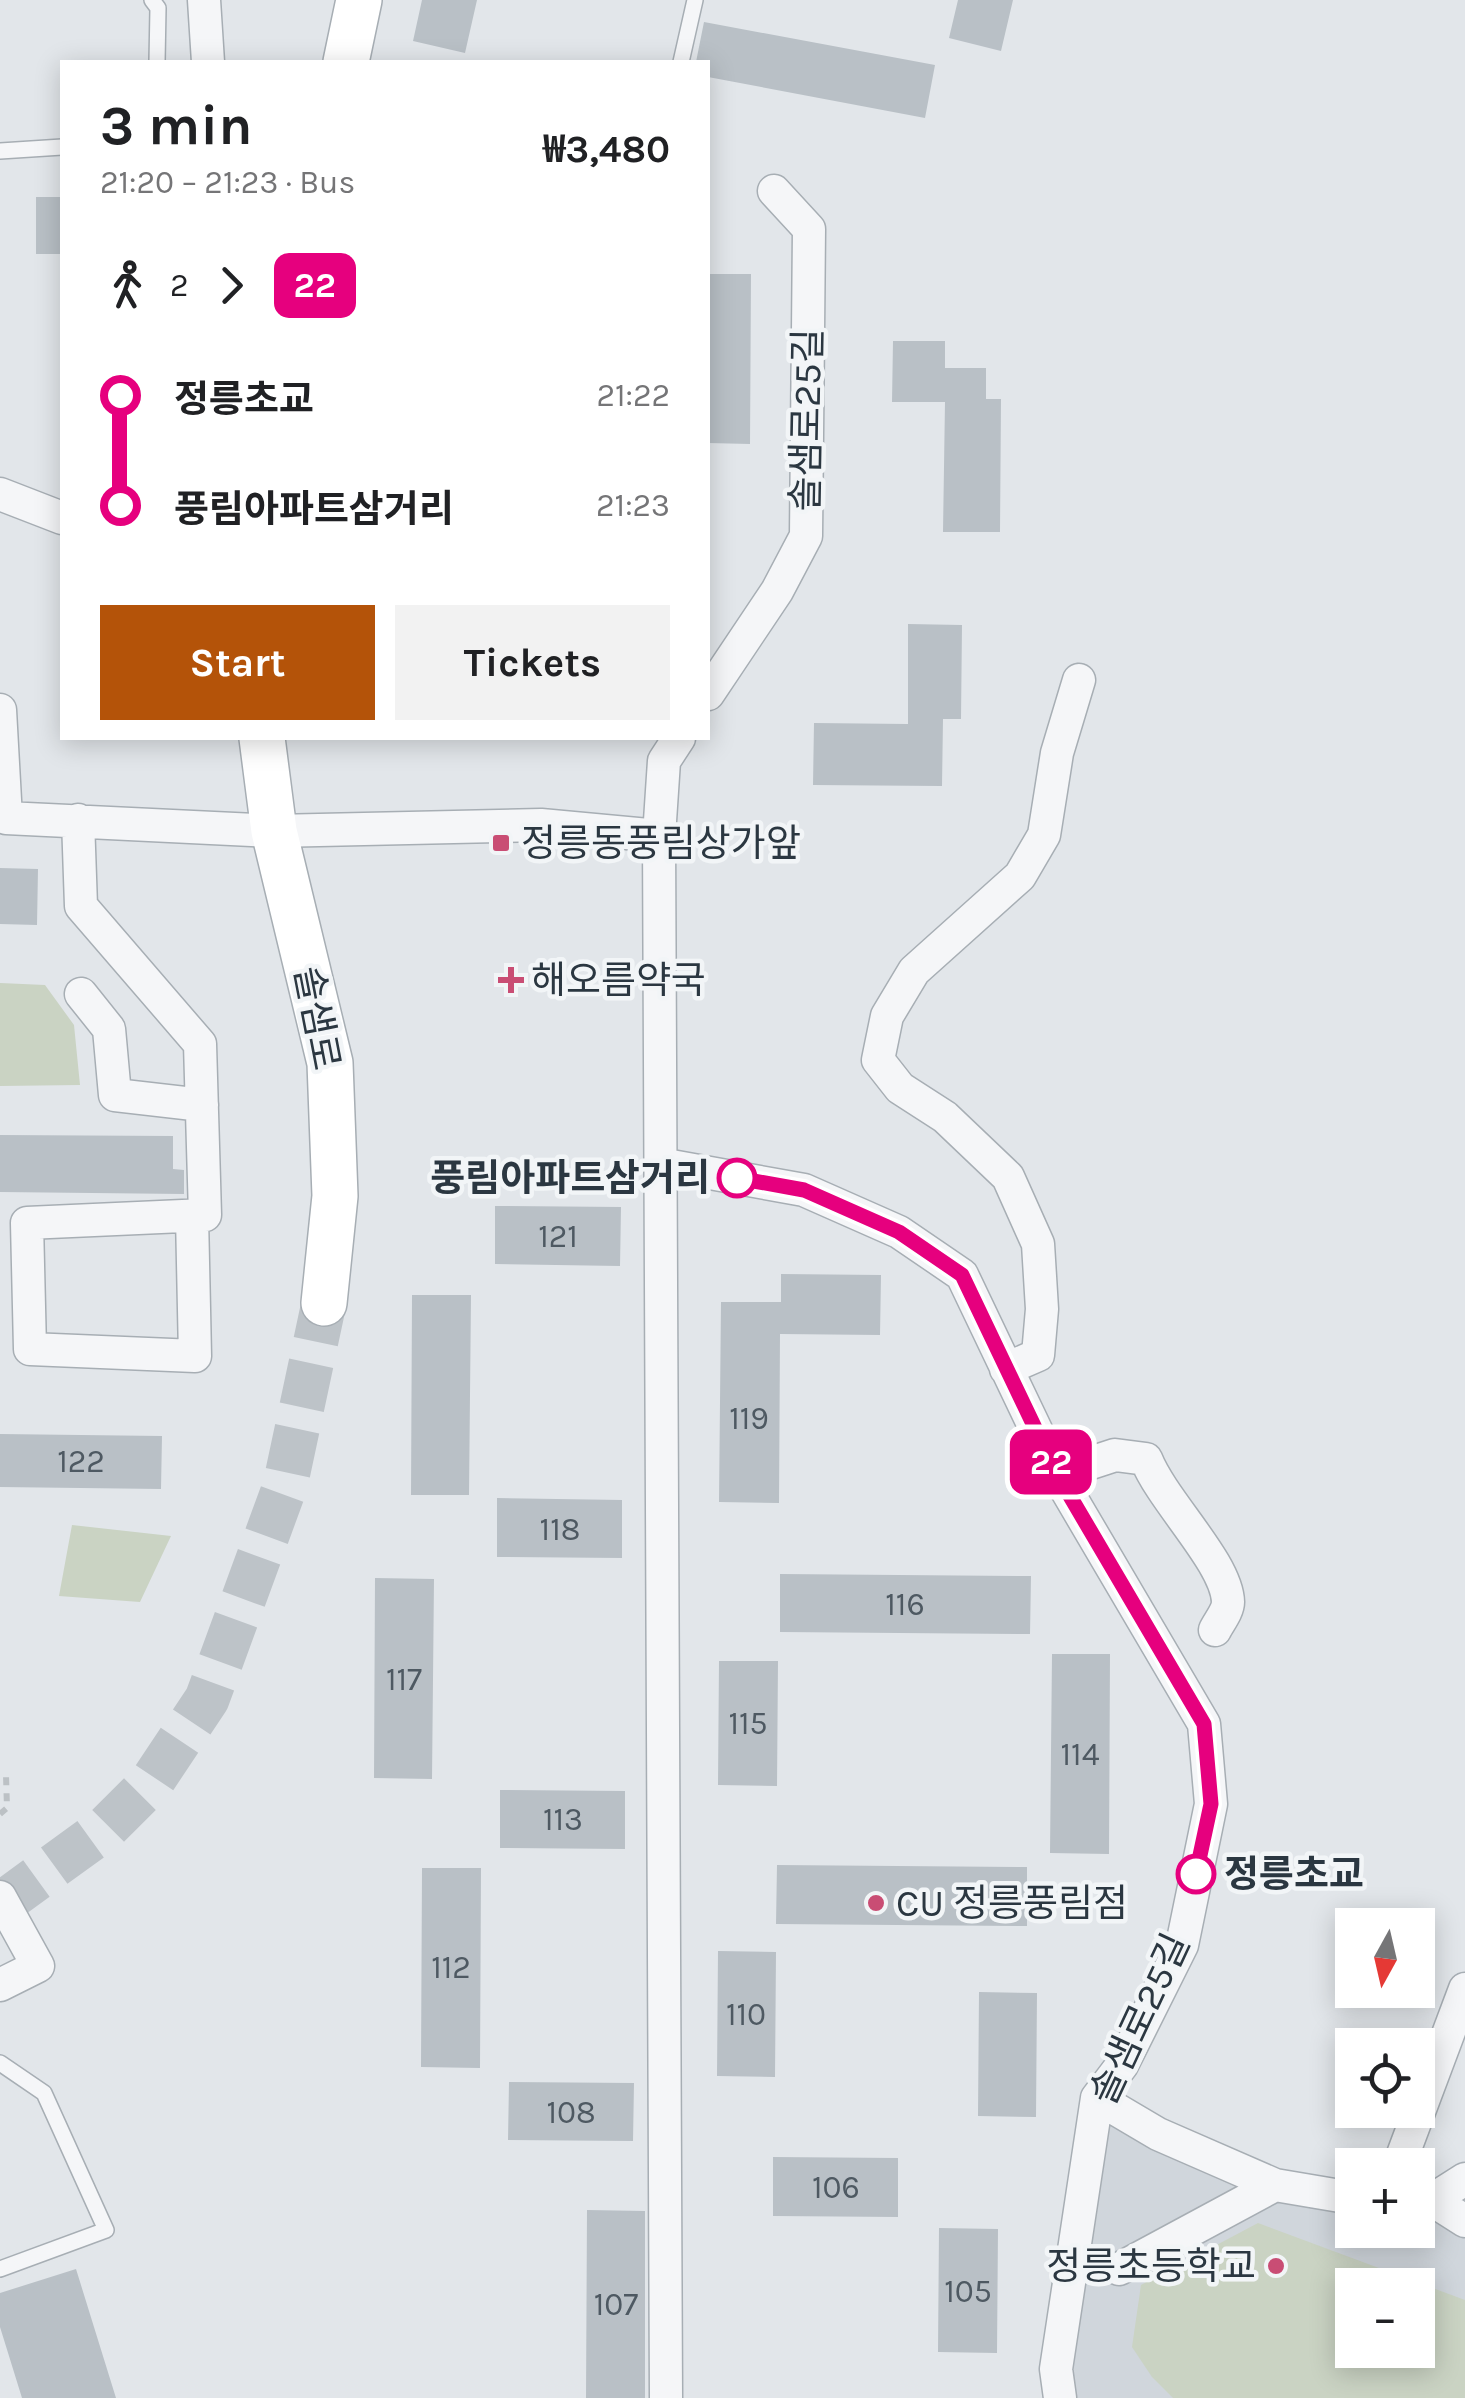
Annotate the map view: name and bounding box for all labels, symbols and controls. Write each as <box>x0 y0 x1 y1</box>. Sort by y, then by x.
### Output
text: 3 min <box>100 94 253 158</box>
text: ₩3,480 <box>543 127 670 172</box>
text: 21:20 – 21:23 · Bus <box>100 164 355 201</box>
icon: walk <box>100 258 155 313</box>
icon: forward <box>204 258 259 313</box>
text: 22 <box>294 265 336 306</box>
text: 2 <box>170 267 189 304</box>
street label: 솔샘로25길 <box>783 328 831 512</box>
text: 정릉초교 <box>174 377 314 422</box>
text: 21:22 <box>596 377 670 414</box>
text: 풍림아파트삼거리 <box>174 487 454 532</box>
text: 21:23 <box>596 487 670 524</box>
button: Start <box>100 605 375 720</box>
button: Tickets <box>395 605 670 720</box>
place label: 정릉동풍림상가앞 <box>521 821 801 866</box>
marker: 정릉동풍림상가앞 <box>490 832 512 854</box>
place label: 해오름약국 <box>531 958 706 1003</box>
street label: 솔샘로 <box>285 962 349 1074</box>
marker: 해오름약국 <box>500 969 522 991</box>
place label: 풍림아파트삼거리 <box>430 1156 710 1201</box>
marker: 풍림아파트삼거리 <box>718 1159 756 1197</box>
house number: 121 <box>538 1218 578 1255</box>
house number: 119 <box>729 1400 769 1437</box>
line badge: 22 <box>1006 1430 1096 1494</box>
text: 22 <box>1030 1442 1072 1483</box>
house number: 122 <box>57 1443 105 1480</box>
house number: 118 <box>540 1511 580 1548</box>
house number: 116 <box>885 1586 925 1623</box>
house number: 117 <box>386 1661 422 1698</box>
house number: 115 <box>728 1705 768 1742</box>
house number: 114 <box>1060 1736 1100 1773</box>
house number: 113 <box>543 1801 583 1838</box>
place label: 정릉초교 <box>1224 1852 1364 1897</box>
marker: 정릉초교 <box>1177 1855 1215 1893</box>
place label: CU 정릉풍림점 <box>896 1881 1128 1926</box>
marker: CU 정릉풍림점 <box>865 1892 887 1914</box>
north arrow <box>1335 1908 1435 2008</box>
map controls <box>1335 1908 1435 2368</box>
street label: 솔샘로25길 <box>1081 1926 1199 2112</box>
house number: 112 <box>431 1949 471 1986</box>
house number: 110 <box>726 1996 766 2033</box>
button: locate <box>1335 2028 1435 2128</box>
house number: 108 <box>546 2094 596 2131</box>
button: + <box>1335 2148 1435 2248</box>
house number: 106 <box>812 2169 860 2206</box>
place label: 정릉초등학교 <box>1046 2244 1256 2289</box>
marker: 정릉초등학교 <box>1265 2255 1287 2277</box>
button: − <box>1335 2268 1435 2368</box>
house number: 105 <box>944 2273 992 2310</box>
house number: 107 <box>594 2286 638 2323</box>

